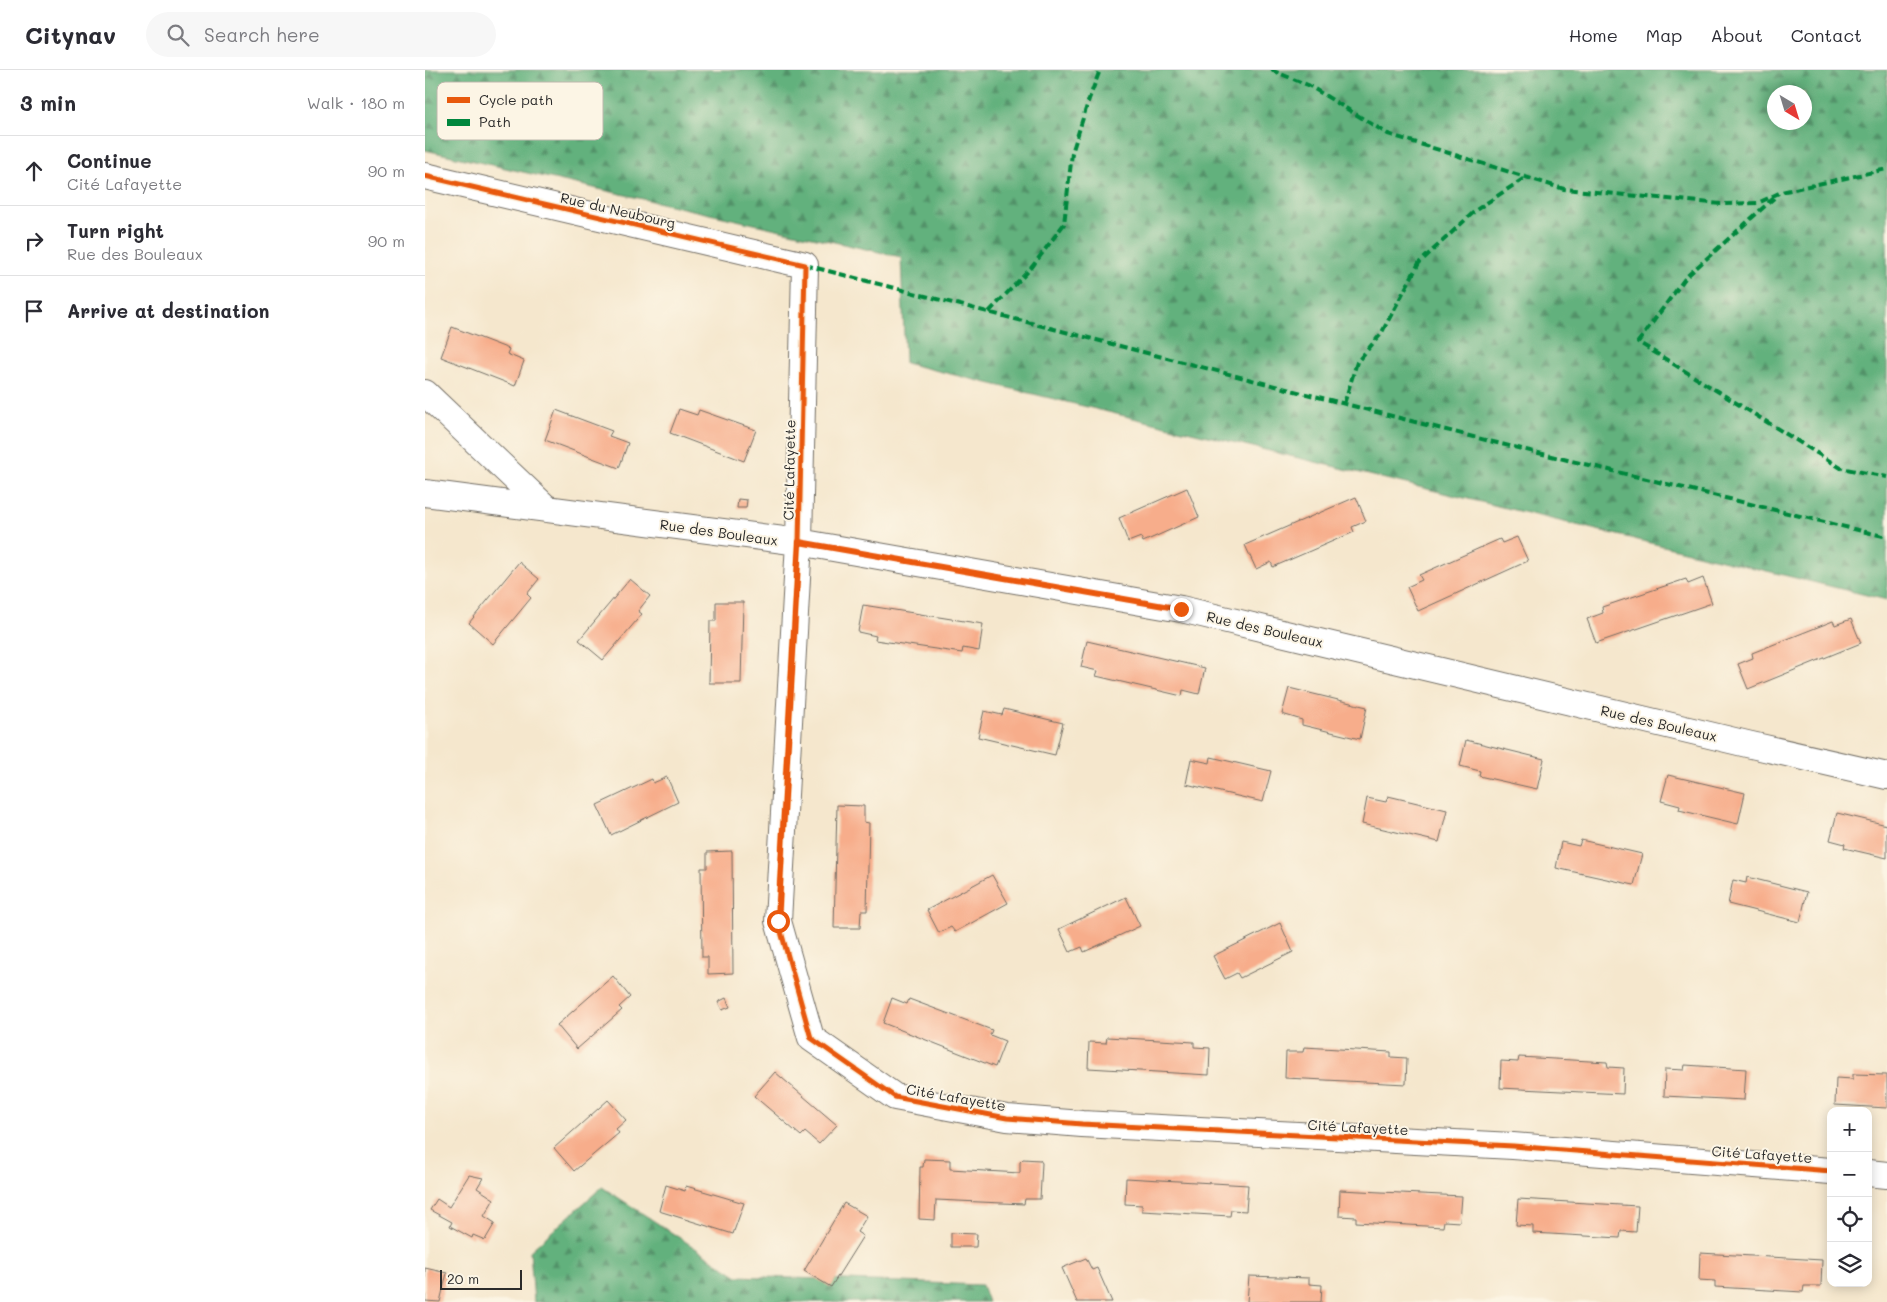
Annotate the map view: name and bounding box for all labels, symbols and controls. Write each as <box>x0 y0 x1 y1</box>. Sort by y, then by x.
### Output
search box <box>146 12 496 57</box>
text: Citynav <box>25 19 116 50</box>
icon: search <box>164 21 192 49</box>
text: Search here <box>204 22 320 47</box>
text: Home <box>1569 23 1618 47</box>
text: Map <box>1646 23 1682 47</box>
text: About <box>1710 23 1763 47</box>
text: Contact <box>1791 23 1862 47</box>
legend <box>437 82 603 140</box>
north arrow <box>1767 85 1812 130</box>
text: 3 min <box>20 89 76 116</box>
text: Cycle path <box>479 90 553 109</box>
text: Walk · 180 m <box>307 92 405 113</box>
text: Path <box>479 112 510 131</box>
text: Continue <box>67 148 152 173</box>
icon: ahead <box>20 157 48 185</box>
text: 90 m <box>368 160 405 181</box>
text: Cité Lafayette <box>67 173 182 194</box>
street label: Rue du Neubourg <box>559 188 677 232</box>
text: Turn right <box>67 218 164 243</box>
icon: right <box>20 227 48 255</box>
text: 90 m <box>368 230 405 251</box>
text: Rue des Bouleaux <box>67 243 203 264</box>
icon: arrive <box>20 297 48 325</box>
text: Arrive at destination <box>67 298 270 323</box>
street label: Cité Lafayette <box>779 419 799 521</box>
street label: Rue des Bouleaux <box>659 514 779 550</box>
route end <box>1170 598 1193 621</box>
street label: Rue des Bouleaux <box>1205 606 1325 652</box>
street label: Rue des Bouleaux <box>1599 700 1719 746</box>
route start <box>767 910 790 933</box>
street label: Cité Lafayette <box>905 1079 1007 1115</box>
map controls <box>1827 1107 1872 1287</box>
button: + <box>1827 1107 1872 1152</box>
street label: Cité Lafayette <box>1307 1115 1409 1139</box>
street label: Cité Lafayette <box>1711 1141 1813 1167</box>
button: − <box>1827 1152 1872 1197</box>
button: locate <box>1827 1197 1872 1242</box>
button: layers <box>1827 1242 1872 1287</box>
scale bar <box>440 1267 523 1290</box>
text: 20 m <box>447 1269 479 1288</box>

